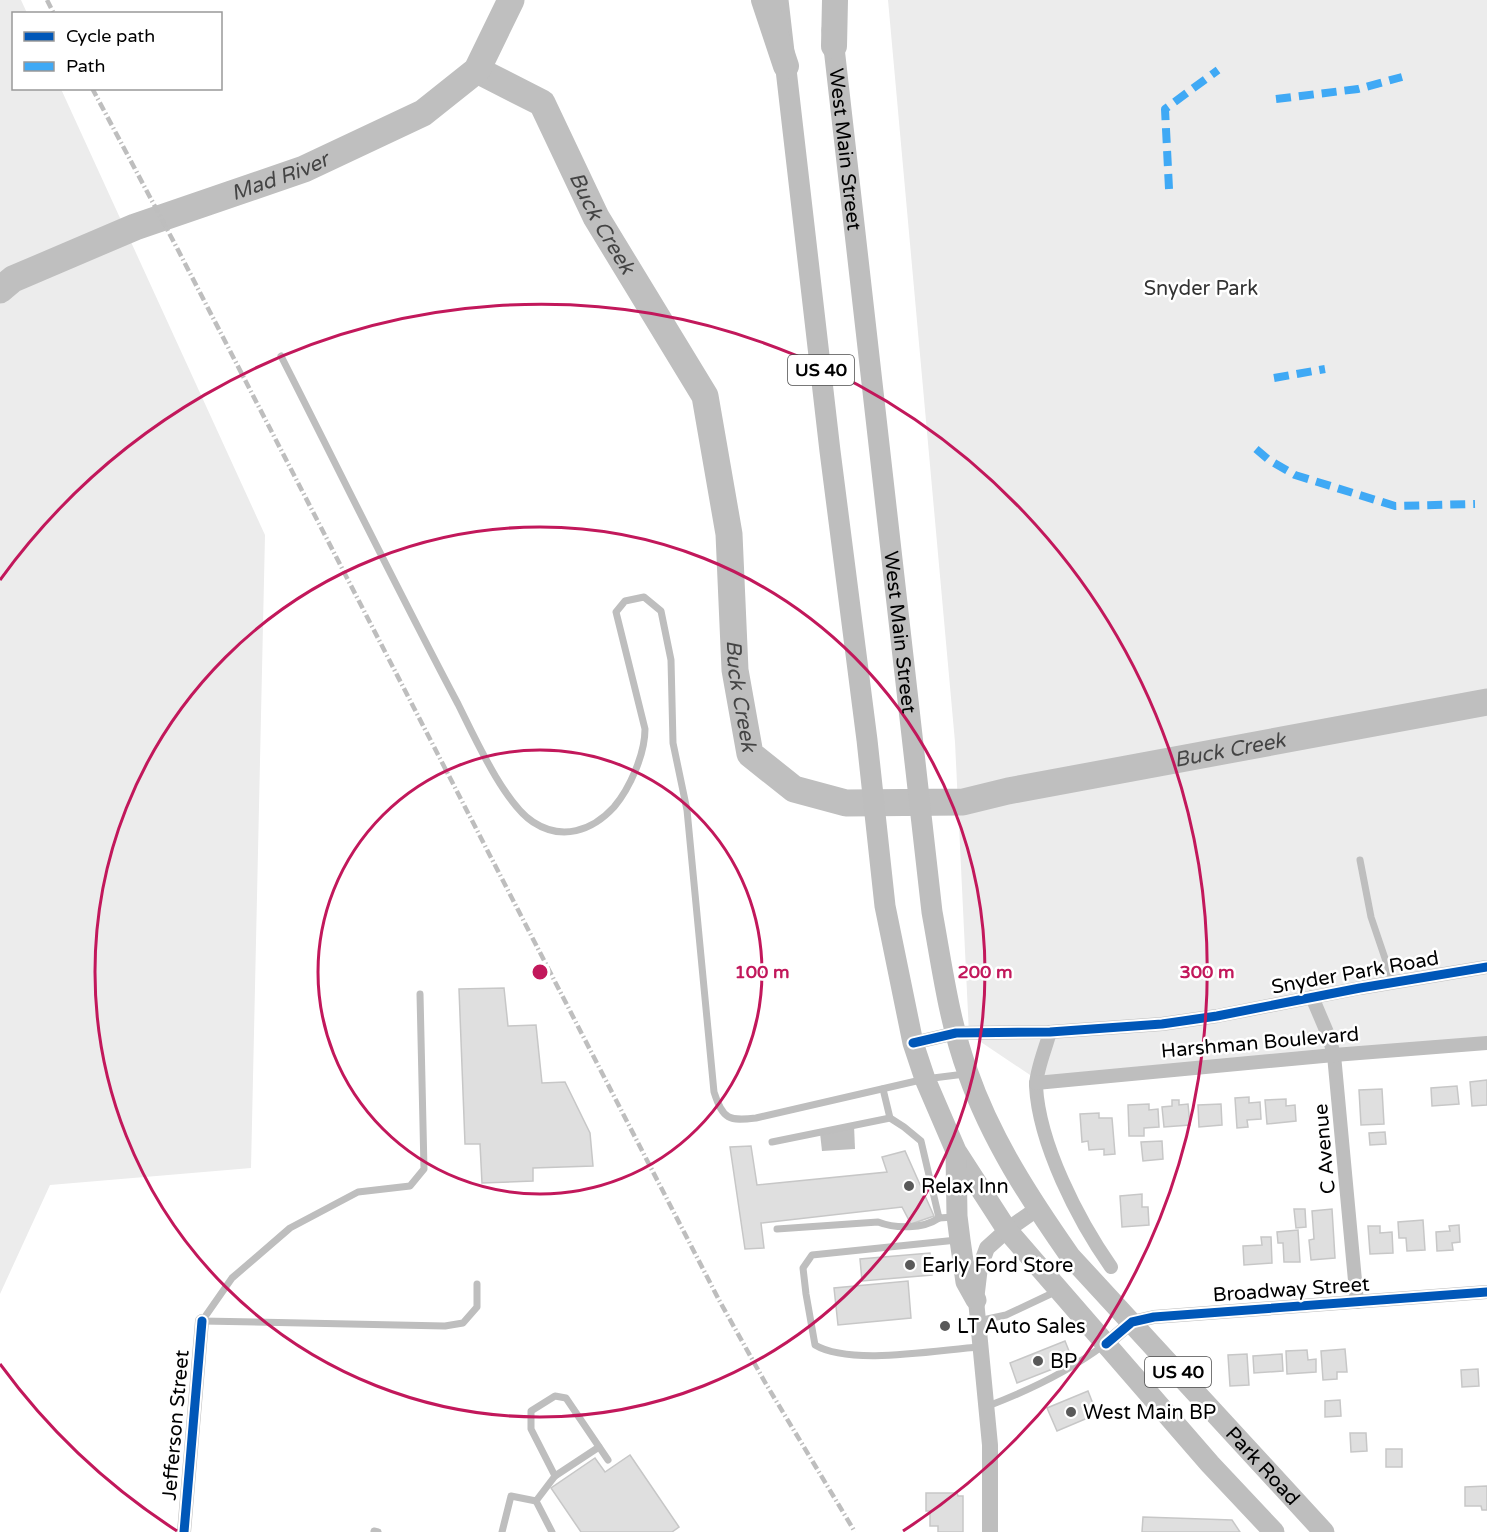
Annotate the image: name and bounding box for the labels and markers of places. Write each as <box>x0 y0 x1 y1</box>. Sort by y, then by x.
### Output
centre of rings <box>530 962 550 982</box>
place label: Relax Inn <box>921 1175 1009 1199</box>
marker: Relax Inn <box>902 1179 916 1193</box>
place label: Early Ford Store <box>922 1254 1073 1278</box>
marker: Early Ford Store <box>903 1258 917 1272</box>
place label: LT Auto Sales <box>957 1315 1086 1339</box>
marker: LT Auto Sales <box>938 1319 952 1333</box>
place label: BP <box>1050 1350 1077 1374</box>
marker: BP <box>1031 1354 1045 1368</box>
place label: West Main BP <box>1083 1401 1216 1425</box>
marker: West Main BP <box>1064 1405 1078 1419</box>

